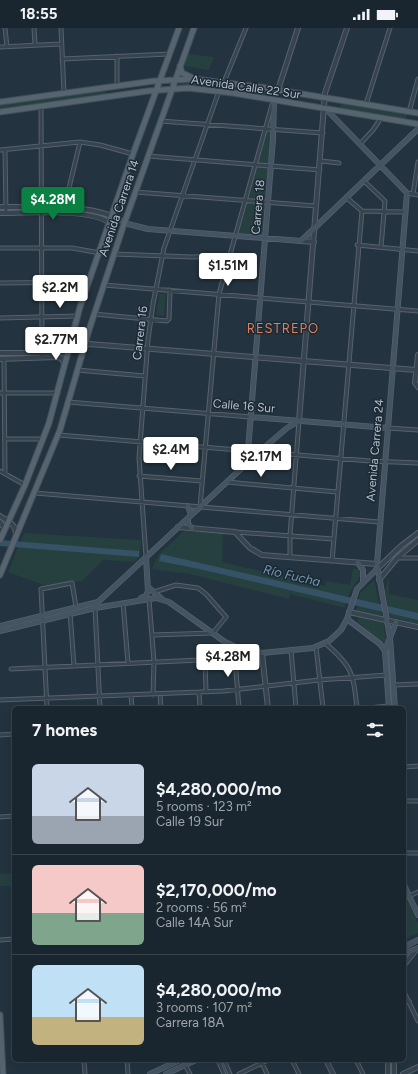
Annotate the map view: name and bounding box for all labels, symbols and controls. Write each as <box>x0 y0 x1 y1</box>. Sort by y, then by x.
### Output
text: 18:55 <box>20 5 57 23</box>
street label: Avenida Calle 22 Sur <box>190 72 302 102</box>
street label: Avenida Carrera 14 <box>96 157 142 258</box>
street label: Carrera 18 <box>249 179 267 235</box>
pin: $4.28M <box>20 187 86 221</box>
text: $4.28M <box>30 192 76 207</box>
pin: $1.51M <box>195 253 261 287</box>
text: $1.51M <box>208 258 248 273</box>
pin: $2.2M <box>32 275 88 309</box>
text: $2.2M <box>42 280 78 295</box>
street label: Carrera 16 <box>130 305 150 361</box>
district label: RESTREPO <box>247 321 319 336</box>
pin: $2.77M <box>23 327 89 361</box>
text: $2.77M <box>34 332 78 347</box>
street label: Calle 16 Sur <box>212 396 276 416</box>
street label: Avenida Carrera 24 <box>364 398 387 502</box>
pin: $2.4M <box>143 437 199 471</box>
text: $2.4M <box>152 442 190 457</box>
pin: $2.17M <box>228 444 294 478</box>
text: $2.17M <box>240 449 282 464</box>
water label: Río Fucha <box>262 562 322 589</box>
pin: $4.28M <box>195 644 261 678</box>
text: $4.28M <box>205 649 251 664</box>
icon: filters <box>364 719 386 741</box>
text: 7 homes <box>32 720 97 740</box>
text: $4,280,000/mo <box>156 779 281 799</box>
icon: home <box>64 780 112 828</box>
text: 5 rooms · 123 m² <box>156 799 252 814</box>
text: Calle 19 Sur <box>156 814 224 829</box>
text: $2,170,000/mo <box>156 880 277 900</box>
icon: home <box>64 881 112 929</box>
text: 2 rooms · 56 m² <box>156 900 247 915</box>
text: Calle 14A Sur <box>156 915 233 930</box>
text: $4,280,000/mo <box>156 980 281 1000</box>
icon: home <box>64 981 112 1029</box>
text: 3 rooms · 107 m² <box>156 1000 252 1015</box>
text: Carrera 18A <box>156 1015 224 1030</box>

